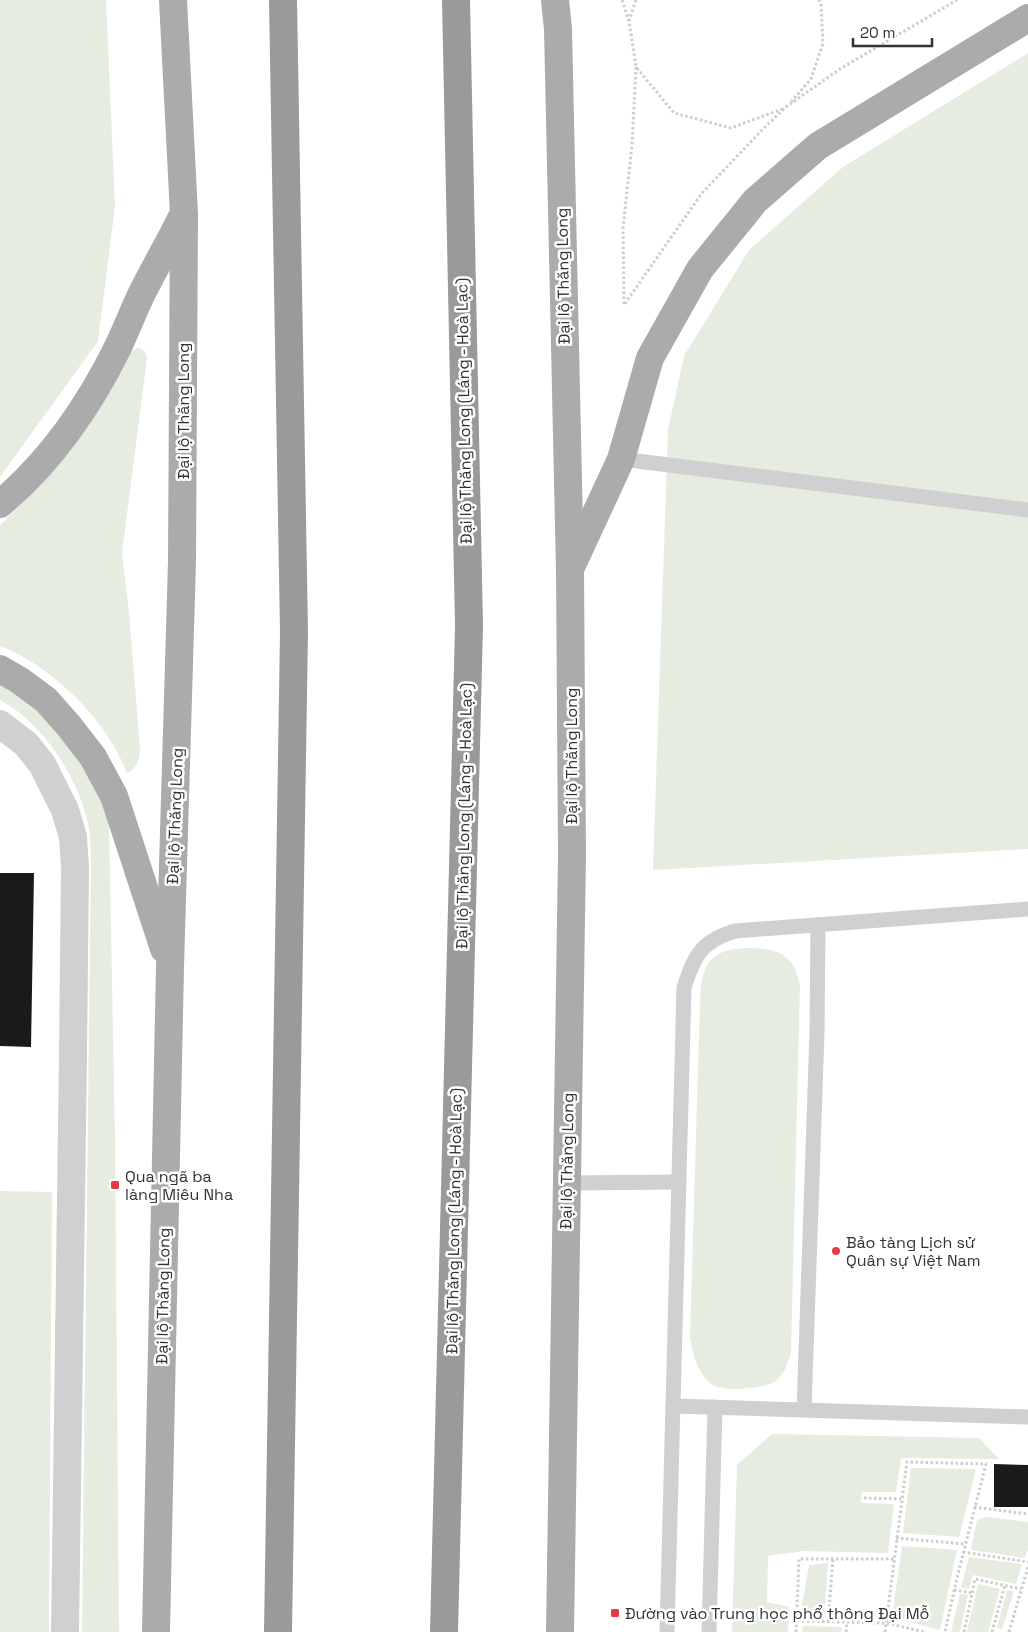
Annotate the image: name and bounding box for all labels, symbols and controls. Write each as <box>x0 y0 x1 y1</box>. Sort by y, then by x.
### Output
scale bar <box>853 15 932 47</box>
text: 20 m <box>860 23 895 42</box>
street label: Đại lộ Thăng Long <box>551 208 575 344</box>
street label: Đại lộ Thăng Long (Láng - Hoà Lạc) <box>451 278 477 544</box>
street label: Đại lộ Thăng Long <box>173 343 194 479</box>
street label: Đại lộ Thăng Long (Láng - Hoà Lạc) <box>451 683 477 949</box>
street label: Đại lộ Thăng Long <box>561 688 582 824</box>
street label: Đại lộ Thăng Long <box>162 747 188 885</box>
street label: Đại lộ Thăng Long (Láng - Hoà Lạc) <box>441 1088 467 1354</box>
street label: Đại lộ Thăng Long <box>555 1093 579 1229</box>
place label: Qua ngã ba làng Miêu Nha <box>125 1166 233 1205</box>
marker: Qua ngã ba làng Miêu Nha <box>109 1179 121 1191</box>
street label: Đại lộ Thăng Long <box>151 1228 175 1364</box>
place label: Bảo tàng Lịch sử Quân sự Việt Nam <box>846 1232 981 1271</box>
marker: Bảo tàng Lịch sử Quân sự Việt Nam <box>830 1245 842 1257</box>
place label: Đường vào Trung học phổ thông Đại Mỗ <box>625 1603 930 1624</box>
marker: Đường vào Trung học phổ thông Đại Mỗ <box>609 1607 621 1619</box>

